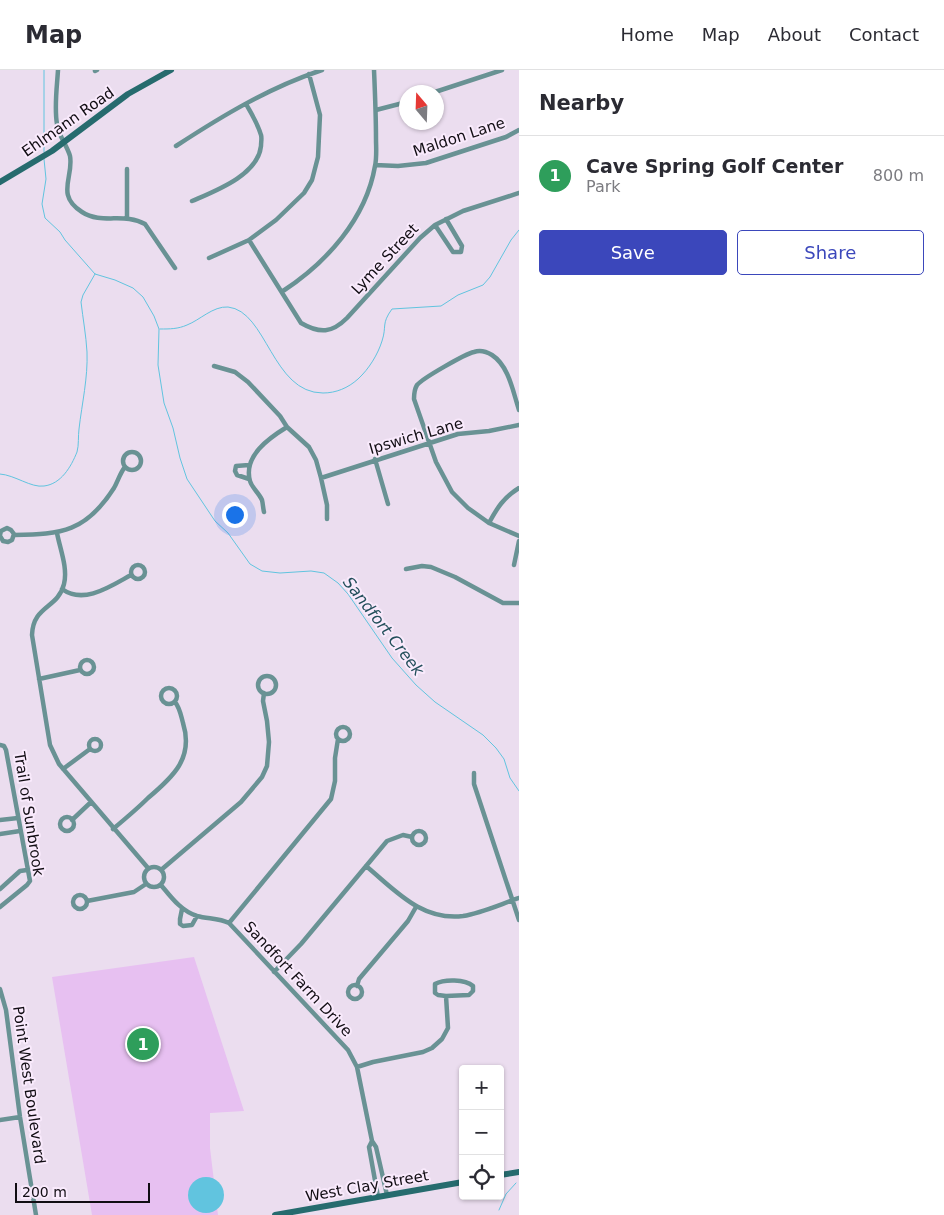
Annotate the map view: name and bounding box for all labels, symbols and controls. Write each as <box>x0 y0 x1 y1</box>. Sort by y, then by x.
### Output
text: Map <box>25 21 82 49</box>
text: Home <box>621 24 674 45</box>
text: Map <box>702 24 740 45</box>
text: About <box>768 24 821 45</box>
text: Contact <box>849 24 919 45</box>
street label: Ehlmann Road <box>18 84 118 160</box>
north arrow <box>399 85 444 130</box>
text: Nearby <box>539 91 624 115</box>
street label: Maldon Lane <box>411 114 507 160</box>
text: Cave Spring Golf Center <box>586 155 843 177</box>
text: 1 <box>549 166 561 185</box>
text: 800 m <box>873 166 924 185</box>
text: Park <box>586 177 621 196</box>
street label: Lyme Street <box>348 220 422 298</box>
button: Save <box>539 230 727 275</box>
button: Share <box>737 230 924 275</box>
street label: Ipswich Lane <box>367 414 465 458</box>
your location <box>222 502 248 528</box>
water label: Sandfort Creek <box>339 573 429 680</box>
street label: Trail of Sunbrook <box>10 750 48 878</box>
street label: Sandfort Farm Drive <box>240 918 356 1040</box>
street label: Point West Boulevard <box>9 1005 49 1165</box>
pin: 1 <box>127 1025 159 1063</box>
map controls <box>459 1065 504 1200</box>
button: + <box>459 1065 504 1110</box>
button: − <box>459 1110 504 1155</box>
button: locate <box>459 1155 504 1200</box>
street label: West Clay Street <box>304 1166 430 1206</box>
scale bar <box>15 1180 150 1203</box>
text: 200 m <box>22 1184 67 1200</box>

